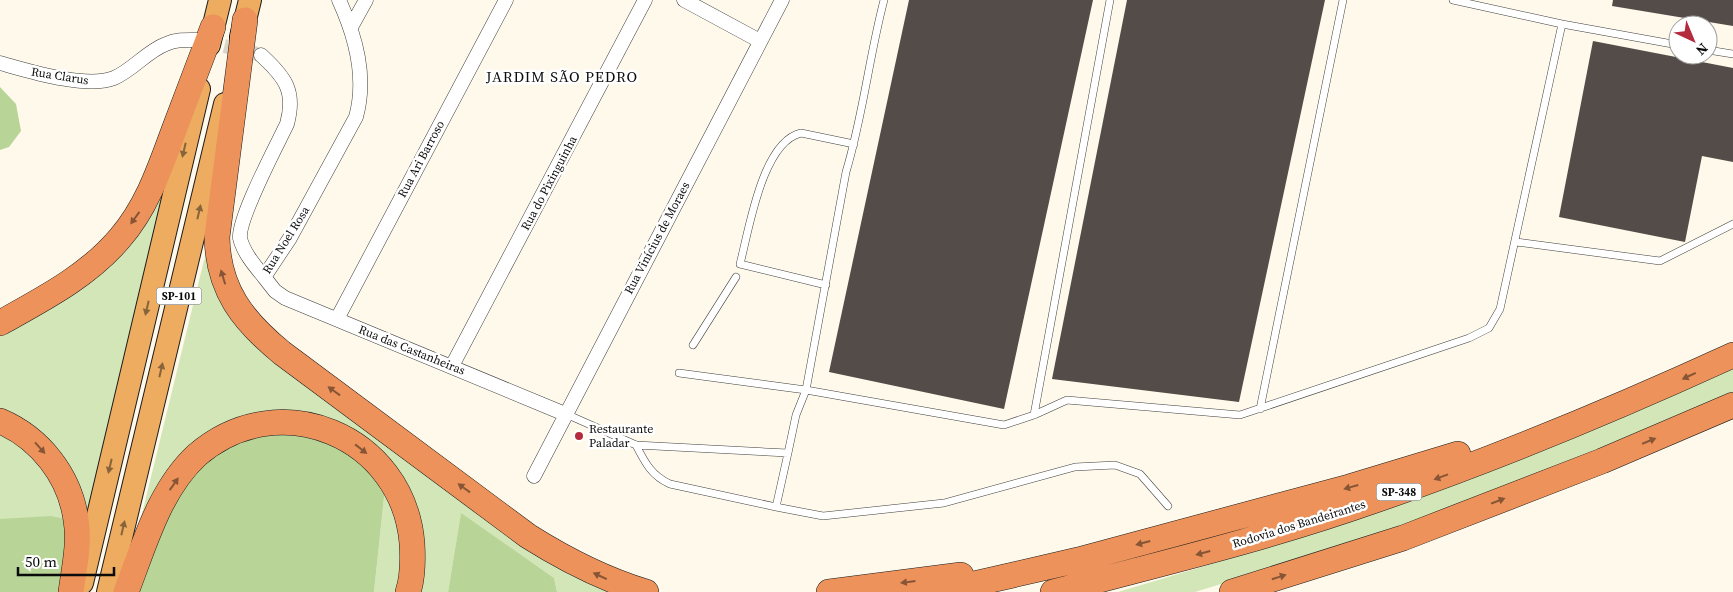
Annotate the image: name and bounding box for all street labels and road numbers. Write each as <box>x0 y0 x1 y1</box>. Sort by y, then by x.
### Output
street label: Rua Clarus <box>30 64 90 88</box>
street label: Rua Ari Barroso <box>394 117 448 200</box>
street label: Rua do Pixinguinha <box>517 132 581 233</box>
street label: Rua Vinícius de Moraes <box>621 179 693 297</box>
street label: Rua Noel Rosa <box>259 202 314 277</box>
road number: SP-101 <box>156 288 202 304</box>
street label: Rua das Castanheiras <box>356 321 468 379</box>
road number: SP-348 <box>1376 484 1422 501</box>
street label: Rodovia dos Bandeirantes <box>1230 496 1368 552</box>

